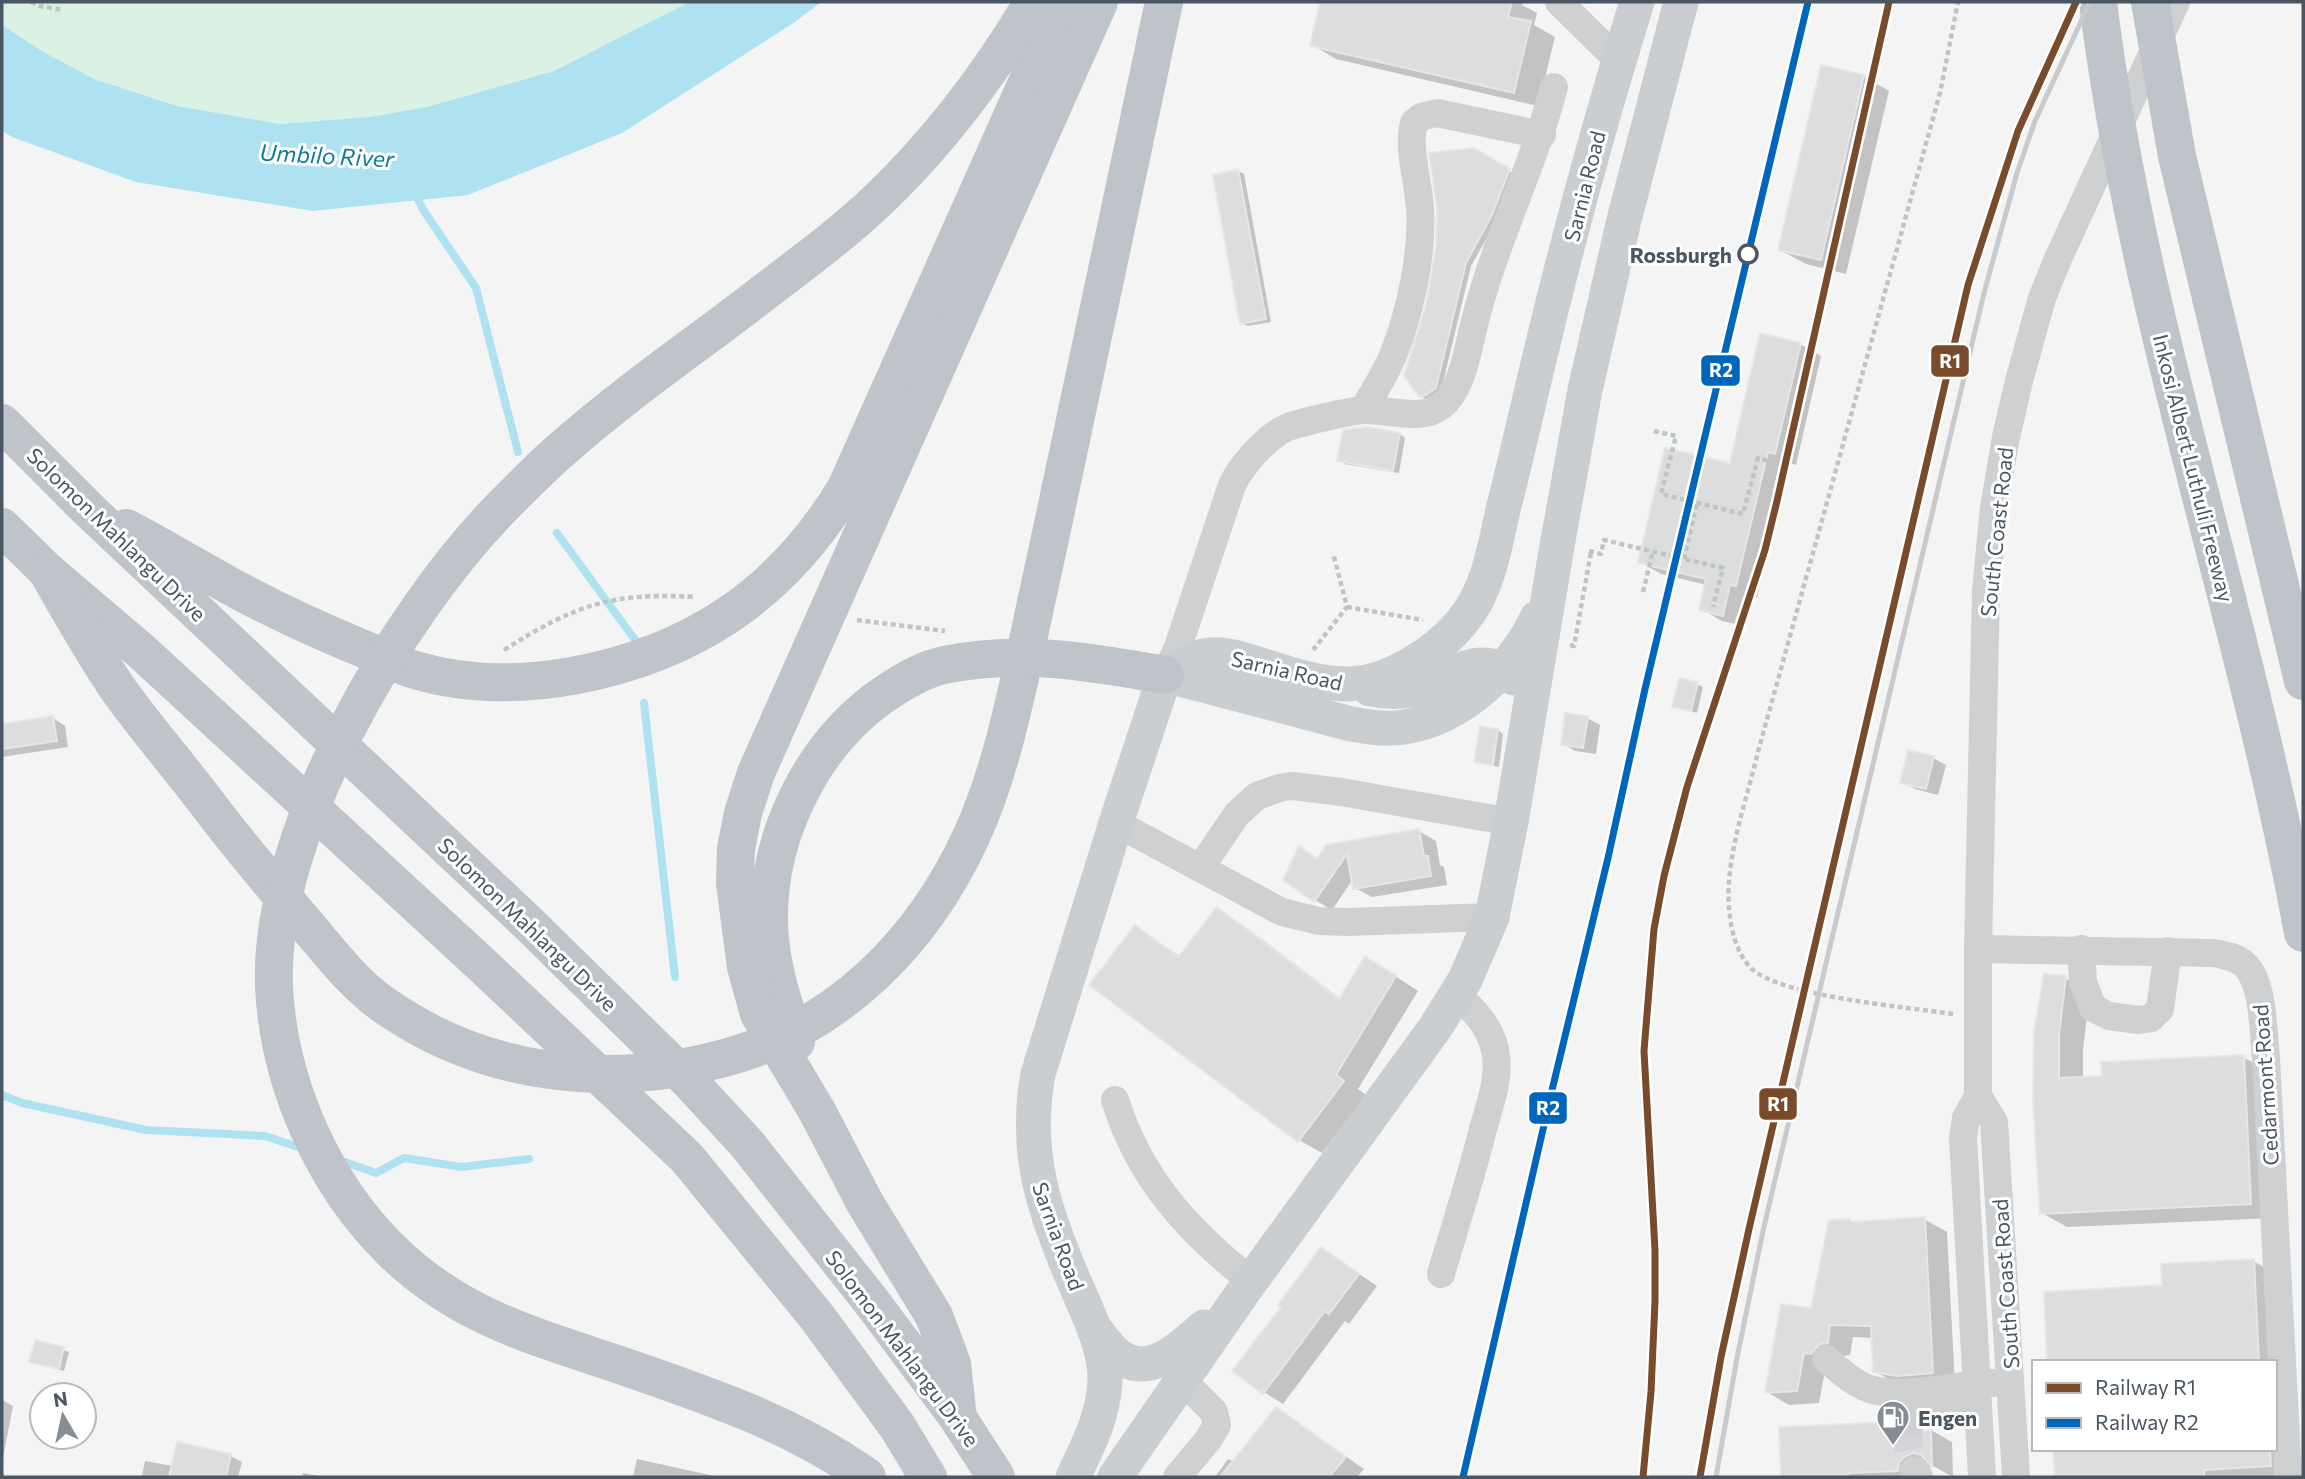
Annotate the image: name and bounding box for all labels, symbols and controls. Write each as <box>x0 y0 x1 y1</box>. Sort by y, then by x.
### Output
street label: Sarnia Road <box>1558 128 1610 244</box>
water label: Umbilo River <box>259 137 396 173</box>
place label: Rossburgh <box>1630 242 1732 267</box>
marker: Rossburgh <box>1738 244 1758 264</box>
street label: Inkosi Albert Luthuli Freeway <box>2149 331 2239 605</box>
line badge: R1 <box>1930 344 1970 378</box>
text: R1 <box>1939 349 1961 372</box>
line badge: R2 <box>1700 354 1741 387</box>
text: R2 <box>1709 358 1733 381</box>
street label: Solomon Mahlangu Drive <box>22 442 212 626</box>
street label: South Coast Road <box>1975 446 2017 618</box>
street label: Sarnia Road <box>1229 645 1345 695</box>
street label: Solomon Mahlangu Drive <box>433 832 623 1016</box>
street label: Cedarmont Road <box>2247 1004 2283 1166</box>
line badge: R1 <box>1758 1087 1798 1121</box>
line badge: R2 <box>1528 1091 1568 1125</box>
text: R1 <box>1767 1092 1789 1115</box>
text: R2 <box>1536 1096 1560 1119</box>
street label: Sarnia Road <box>1028 1179 1090 1293</box>
street label: South Coast Road <box>1987 1198 2023 1370</box>
street label: Solomon Mahlangu Drive <box>821 1245 985 1451</box>
legend <box>2032 1360 2277 1451</box>
text: Railway R1 <box>2095 1374 2196 1399</box>
north arrow <box>28 1381 98 1451</box>
text: N <box>51 1386 69 1411</box>
fuel station icon: Engen <box>1874 1398 1912 1447</box>
place label: Engen <box>1918 1405 1977 1430</box>
text: Railway R2 <box>2095 1409 2199 1434</box>

